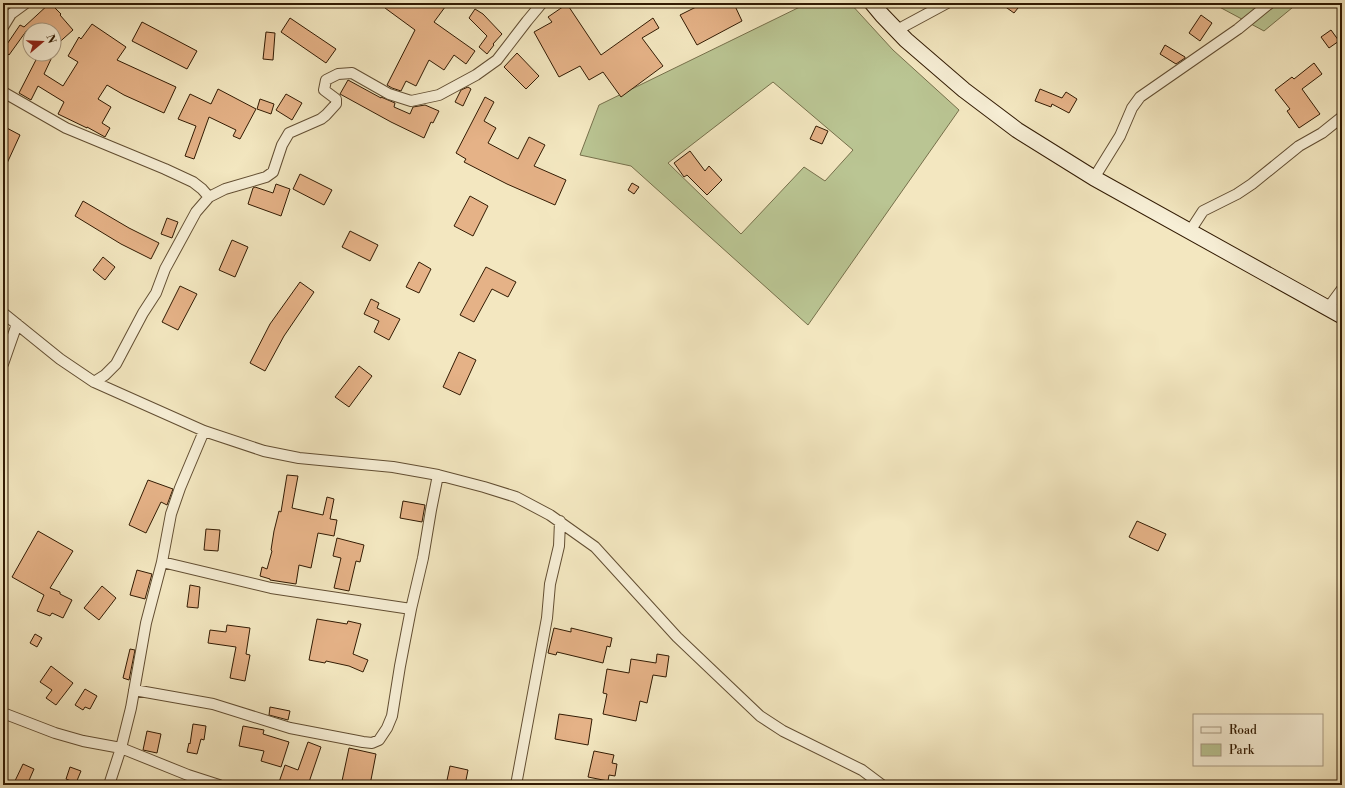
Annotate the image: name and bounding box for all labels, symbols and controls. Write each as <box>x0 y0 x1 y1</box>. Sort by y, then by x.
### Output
north arrow <box>22 22 62 62</box>
text: N <box>42 33 59 46</box>
legend <box>1193 714 1323 766</box>
text: Road <box>1229 723 1257 738</box>
text: Park <box>1229 743 1255 758</box>

